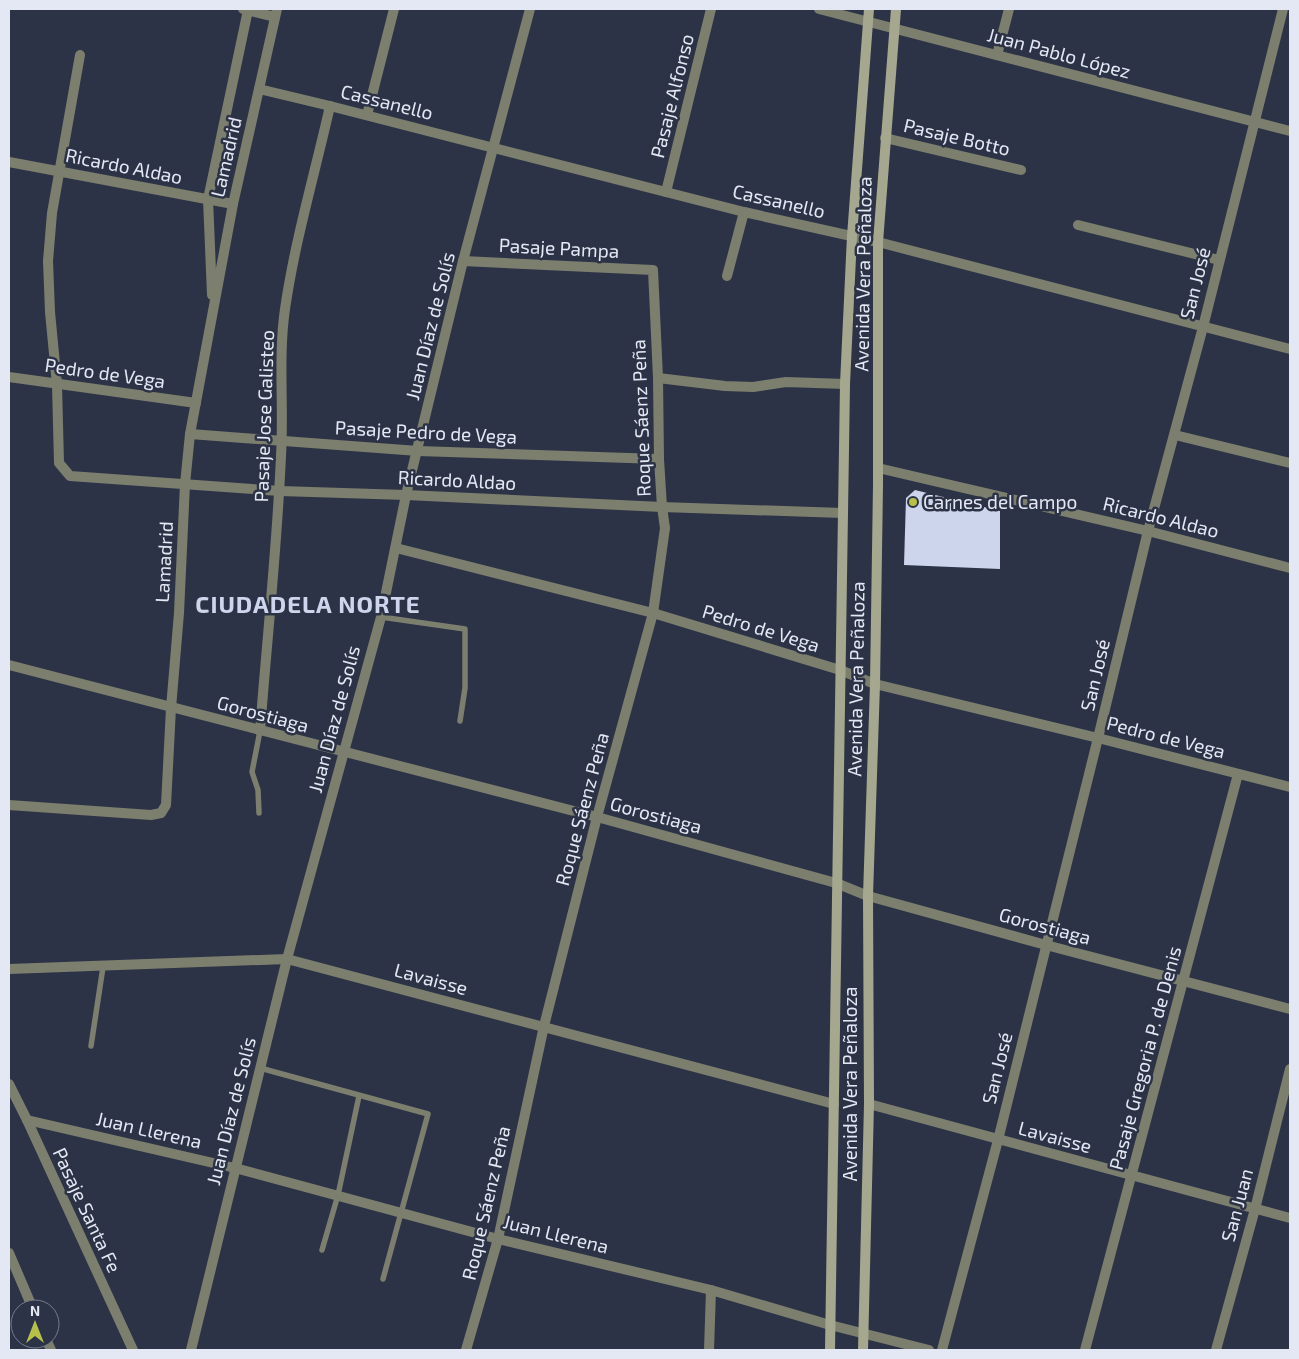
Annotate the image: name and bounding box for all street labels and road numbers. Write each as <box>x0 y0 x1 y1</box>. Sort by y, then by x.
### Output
street label: Juan Pablo López <box>985 22 1133 83</box>
street label: Pasaje Alfonso <box>645 31 698 160</box>
street label: Cassanello <box>339 79 436 124</box>
street label: Pasaje Botto <box>902 113 1013 160</box>
street label: Lamadrid <box>205 115 246 199</box>
street label: Ricardo Aldao <box>64 143 185 188</box>
street label: Avenida Vera Peñaloza <box>849 176 876 372</box>
street label: Cassanello <box>731 179 828 222</box>
street label: Pasaje Pampa <box>498 233 620 262</box>
street label: San José <box>1175 245 1215 321</box>
street label: Juan Díaz de Solís <box>400 250 459 402</box>
street label: Pasaje Jose Galisteo <box>249 329 278 503</box>
street label: Roque Sáenz Peña <box>626 339 655 497</box>
street label: Pedro de Vega <box>43 353 167 392</box>
street label: Pasaje Pedro de Vega <box>334 415 518 448</box>
street label: Ricardo Aldao <box>397 465 517 494</box>
street label: Ricardo Aldao <box>1101 491 1221 542</box>
street label: Lamadrid <box>150 521 177 603</box>
street label: Avenida Vera Peñaloza <box>842 581 869 777</box>
street label: Pedro de Vega <box>700 599 823 656</box>
street label: San José <box>1075 637 1114 713</box>
street label: Juan Díaz de Solís <box>303 643 364 795</box>
street label: Gorostiaga <box>215 690 311 737</box>
street label: Pedro de Vega <box>1104 711 1228 762</box>
street label: Roque Sáenz Peña <box>550 730 613 888</box>
street label: Gorostiaga <box>608 791 704 838</box>
street label: Gorostiaga <box>997 902 1093 949</box>
street label: Pasaje Gregoria P. de Denis <box>1104 944 1185 1172</box>
street label: Lavaisse <box>392 958 470 999</box>
street label: Avenida Vera Peñaloza <box>838 986 861 1182</box>
street label: San José <box>977 1030 1017 1106</box>
street label: Juan Díaz de Solís <box>201 1035 260 1187</box>
street label: Juan Llerena <box>94 1106 204 1153</box>
street label: Lavaisse <box>1016 1116 1094 1157</box>
street label: Roque Sáenz Peña <box>457 1124 514 1282</box>
street label: Pasaje Santa Fe <box>49 1144 126 1276</box>
street label: San Juan <box>1216 1166 1257 1244</box>
street label: Juan Llerena <box>501 1209 611 1258</box>

